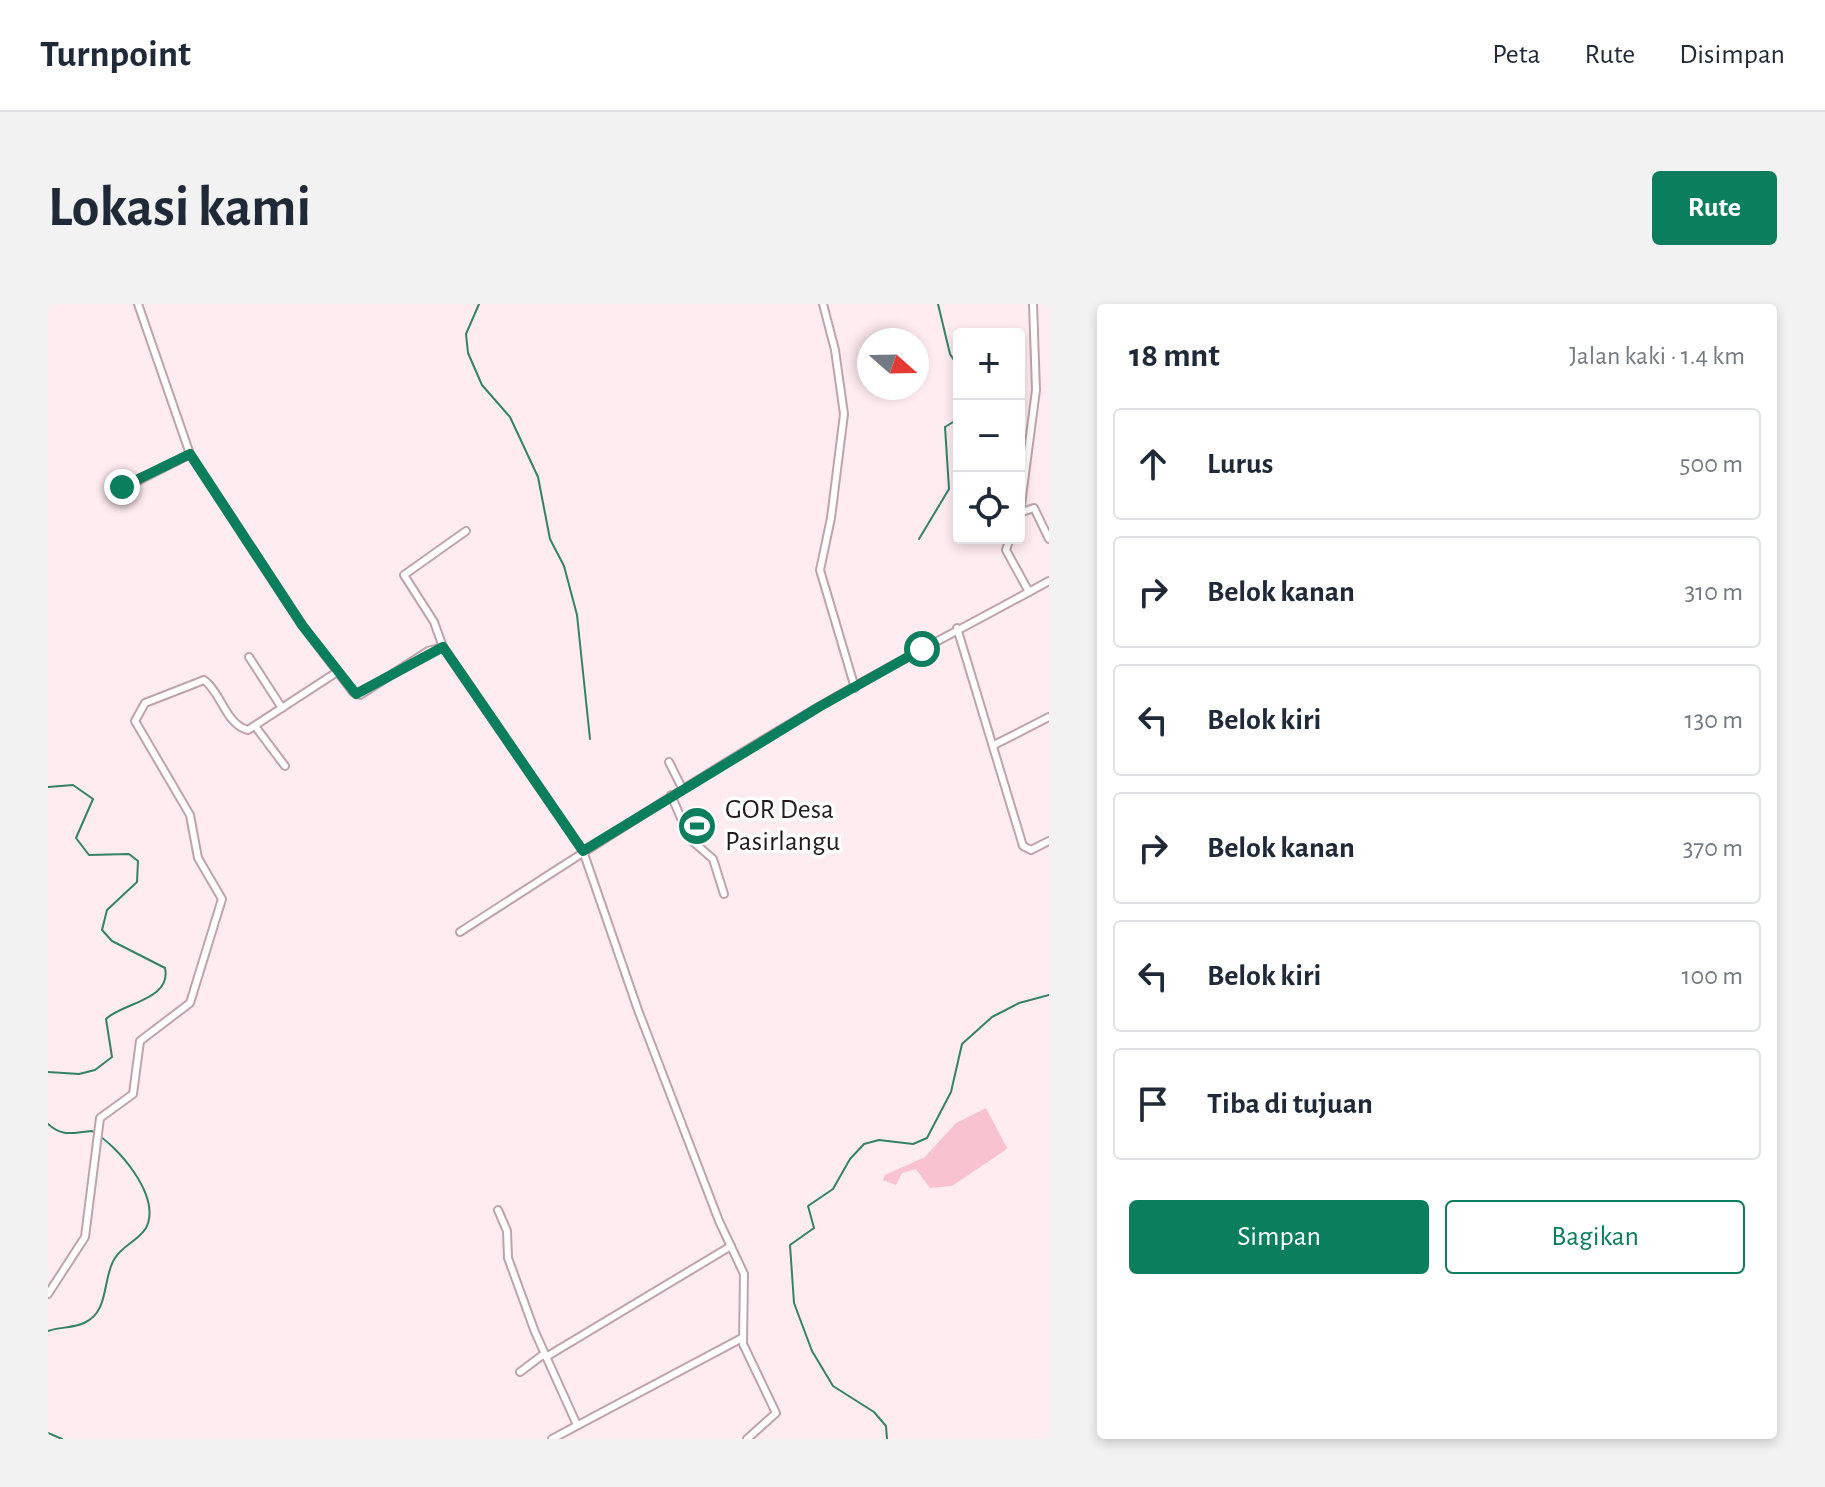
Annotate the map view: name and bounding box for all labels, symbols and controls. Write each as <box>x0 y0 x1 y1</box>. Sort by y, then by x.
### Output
text: Turnpoint <box>40 36 191 74</box>
text: Peta <box>1492 41 1541 69</box>
text: Rute <box>1585 41 1635 69</box>
text: Disimpan <box>1679 41 1785 69</box>
button: Rute <box>1652 171 1777 245</box>
text: Lokasi kami <box>48 180 311 236</box>
north arrow <box>857 328 929 400</box>
map controls <box>953 328 1025 544</box>
button: + <box>953 328 1025 400</box>
text: 18 mnt <box>1129 339 1220 373</box>
text: Jalan kaki · 1.4 km <box>1569 343 1745 369</box>
button: − <box>953 400 1025 472</box>
icon: ahead <box>1131 442 1175 486</box>
text: Lurus <box>1207 449 1273 479</box>
text: 500 m <box>1680 451 1743 477</box>
route end <box>104 469 140 505</box>
button: locate <box>953 472 1025 544</box>
icon: right <box>1131 570 1175 614</box>
text: Belok kanan <box>1207 577 1355 607</box>
text: 310 m <box>1685 579 1743 605</box>
route start <box>904 631 940 667</box>
icon: left <box>1131 698 1175 742</box>
text: Belok kiri <box>1207 705 1321 735</box>
text: 130 m <box>1685 707 1743 733</box>
place label: GOR Desa Pasirlangu <box>725 796 840 856</box>
sports icon: GOR Desa Pasirlangu <box>676 805 718 847</box>
icon: right <box>1131 826 1175 870</box>
text: Belok kanan <box>1207 833 1355 863</box>
text: 370 m <box>1683 835 1743 861</box>
icon: left <box>1131 954 1175 998</box>
text: Belok kiri <box>1207 961 1321 991</box>
text: 100 m <box>1682 963 1743 989</box>
icon: arrive <box>1131 1082 1175 1126</box>
text: Tiba di tujuan <box>1207 1089 1373 1119</box>
button: Simpan <box>1129 1200 1429 1274</box>
button: Bagikan <box>1445 1200 1745 1274</box>

